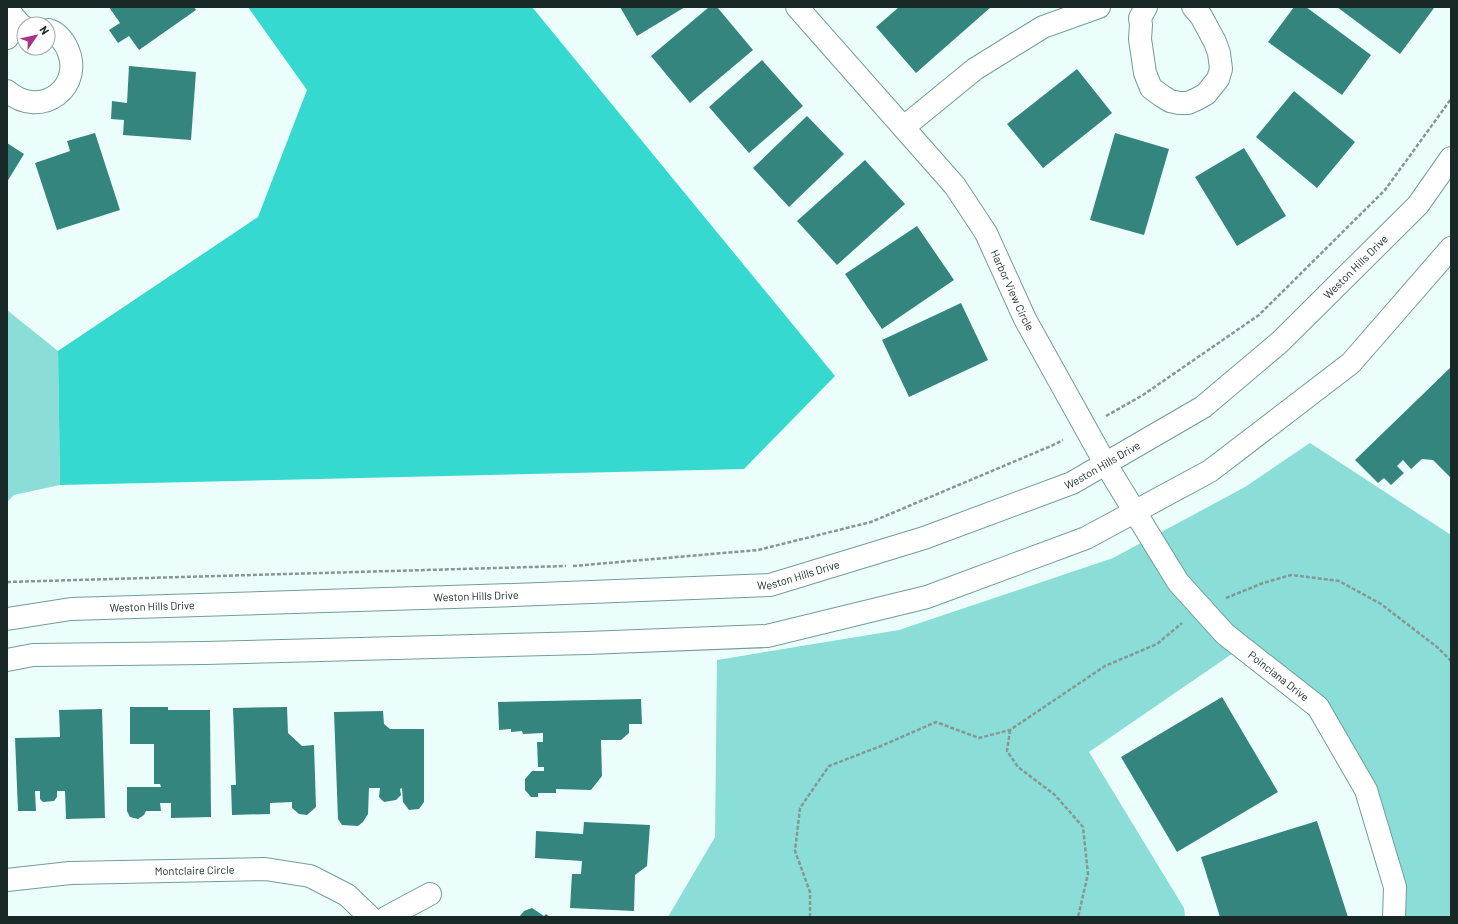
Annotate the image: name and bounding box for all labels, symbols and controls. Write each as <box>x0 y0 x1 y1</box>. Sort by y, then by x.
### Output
north arrow <box>16 16 56 56</box>
text: N <box>37 23 52 37</box>
street label: Weston Hills Drive <box>1321 232 1390 301</box>
street label: Harbor View Circle <box>988 247 1037 333</box>
street label: Weston Hills Drive <box>1062 438 1142 491</box>
street label: Weston Hills Drive <box>757 557 841 591</box>
street label: Weston Hills Drive <box>433 588 519 604</box>
street label: Weston Hills Drive <box>109 598 195 614</box>
street label: Poinciana Drive <box>1246 648 1312 704</box>
street label: Montclaire Circle <box>154 863 235 877</box>

